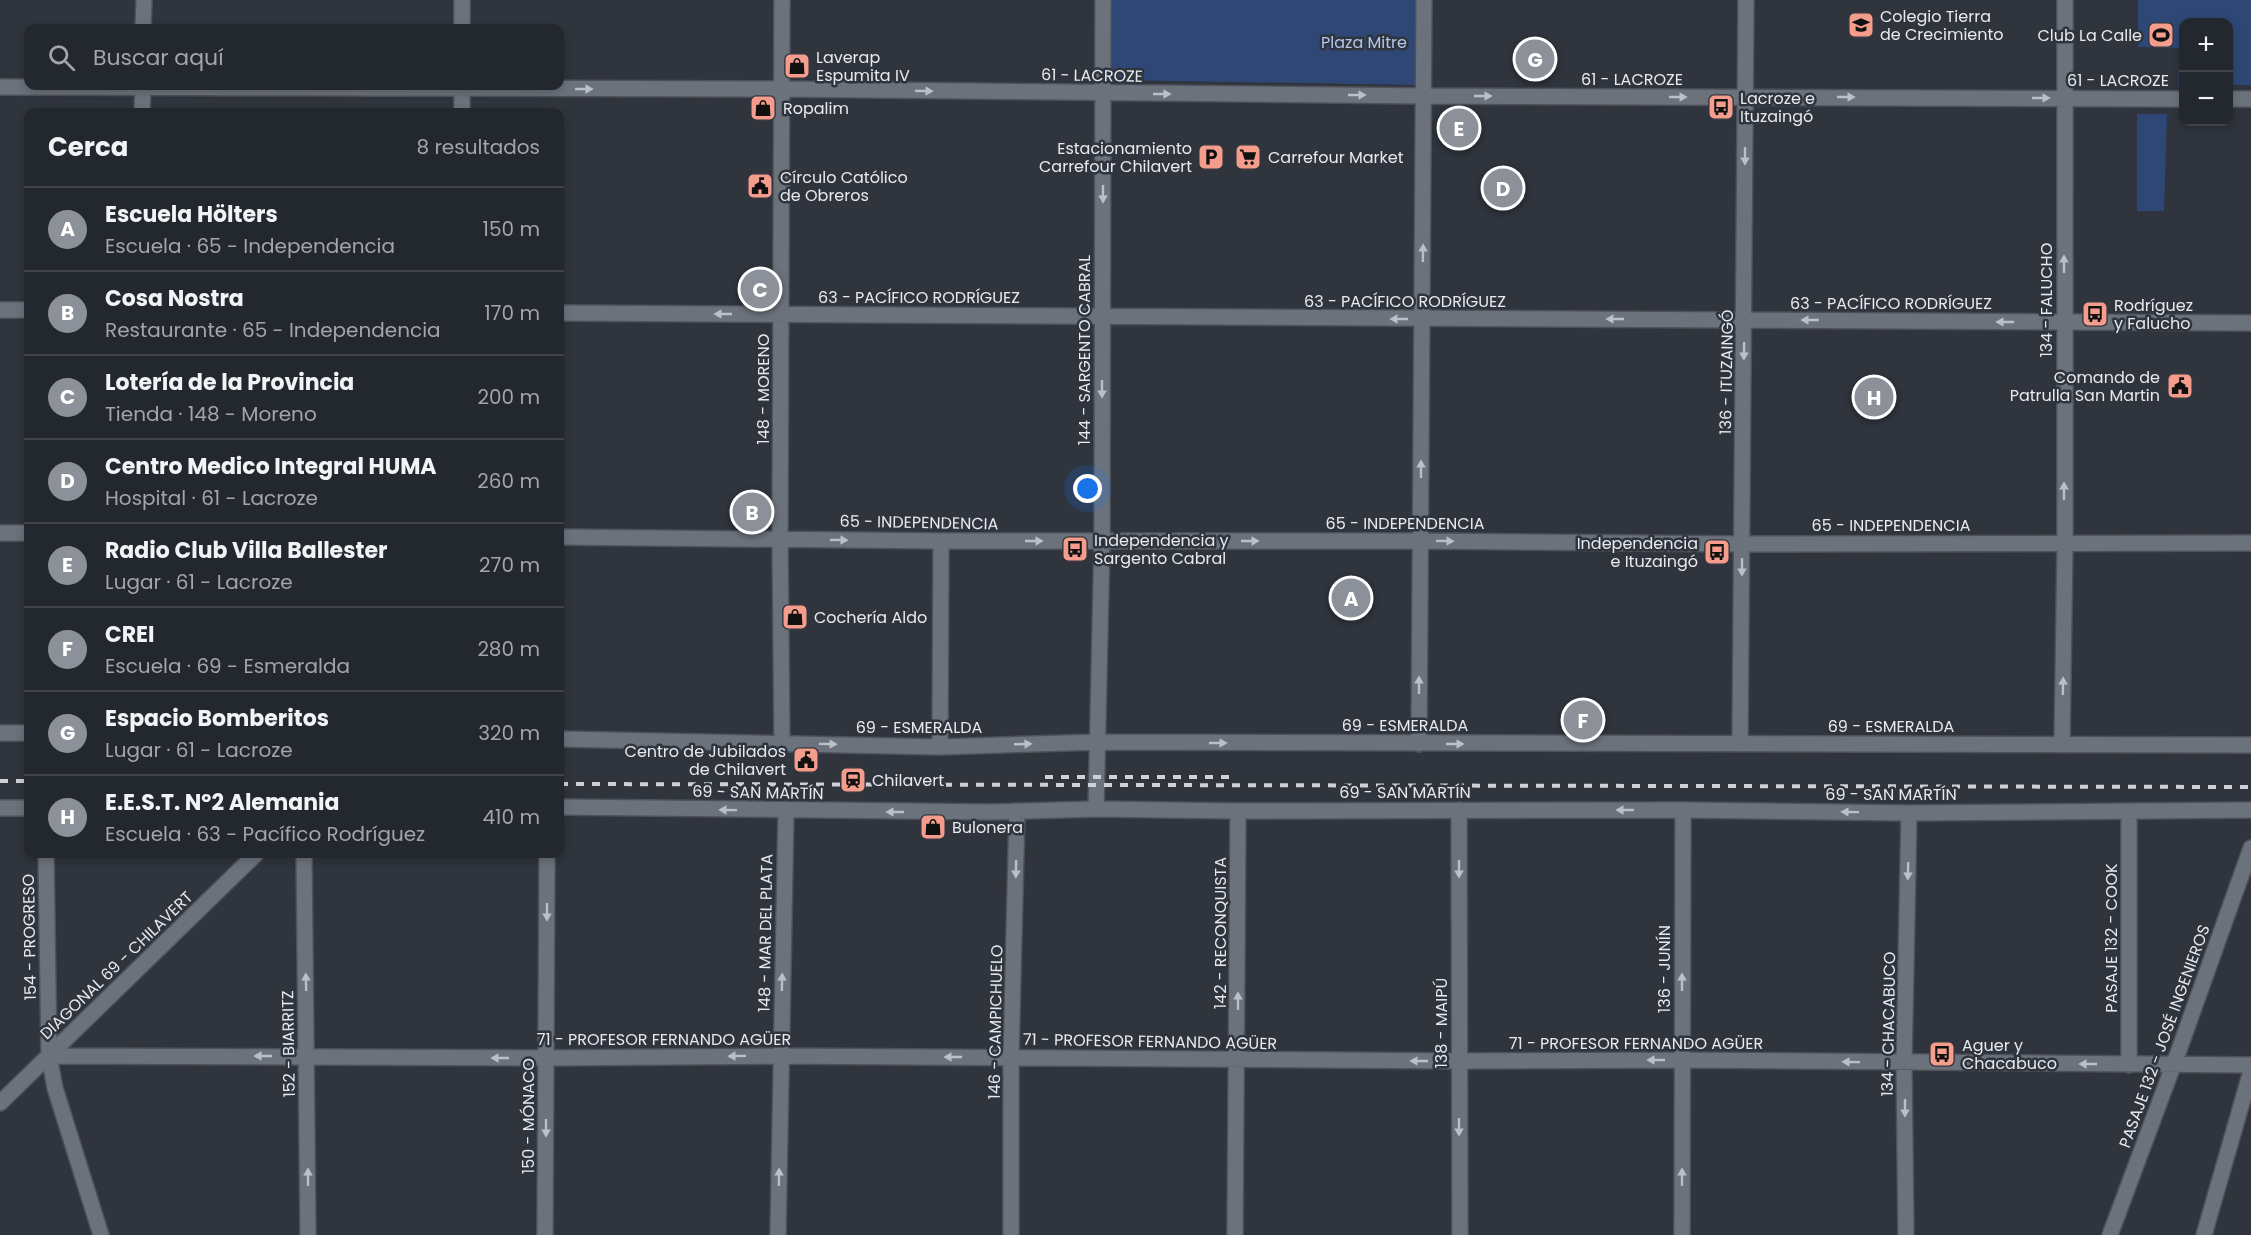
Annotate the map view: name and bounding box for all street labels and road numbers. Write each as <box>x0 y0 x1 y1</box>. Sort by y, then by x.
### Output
street label: 61 - LACROZE <box>1041 63 1143 88</box>
street label: 61 - LACROZE <box>1581 68 1683 91</box>
street label: 61 - LACROZE <box>2067 69 2169 92</box>
street label: 134 - FALUCHO <box>2035 243 2058 357</box>
street label: 144 - SARGENTO CABRAL <box>1073 255 1096 445</box>
street label: 63 - PACÍFICO RODRÍGUEZ <box>818 286 1020 309</box>
street label: 63 - PACÍFICO RODRÍGUEZ <box>1304 290 1506 313</box>
street label: 63 - PACÍFICO RODRÍGUEZ <box>1790 292 1992 315</box>
street label: 136 - ITUZAINGÓ <box>1714 309 1739 435</box>
street label: 148 - MORENO <box>752 334 775 444</box>
street label: 65 - INDEPENDENCIA <box>839 510 999 535</box>
street label: 65 - INDEPENDENCIA <box>1326 512 1485 535</box>
street label: 65 - INDEPENDENCIA <box>1812 514 1971 537</box>
street label: 69 - ESMERALDA <box>1342 714 1469 737</box>
street label: 69 - ESMERALDA <box>1828 715 1955 738</box>
street label: 69 - ESMERALDA <box>856 716 983 739</box>
street label: 69 - SAN MARTÍN <box>692 780 824 805</box>
street label: 69 - SAN MARTÍN <box>1339 781 1471 804</box>
street label: 69 - SAN MARTÍN <box>1825 783 1957 806</box>
street label: 148 - MAR DEL PLATA <box>753 853 778 1012</box>
street label: 142 - RECONQUISTA <box>1209 857 1232 1009</box>
street label: PASAJE 132 - COOK <box>2100 863 2123 1013</box>
street label: 154 - PROGRESO <box>17 874 42 1000</box>
street label: DIAGONAL 69 - CHILAVERT <box>35 886 198 1045</box>
street label: PASAJE 132 - JOSÉ INGENIEROS <box>2113 921 2216 1151</box>
street label: 136 - JUNÍN <box>1653 925 1676 1013</box>
street label: 146 - CAMPICHUELO <box>983 944 1008 1100</box>
street label: 134 - CHACABUCO <box>1876 951 1901 1097</box>
street label: 138 - MAIPÚ <box>1430 978 1453 1068</box>
street label: 152 - BIARRITZ <box>276 990 301 1098</box>
street label: 71 - PROFESOR FERNANDO AGÜER <box>537 1028 791 1051</box>
street label: 71 - PROFESOR FERNANDO AGÜER <box>1023 1028 1277 1055</box>
street label: 71 - PROFESOR FERNANDO AGÜER <box>1509 1032 1763 1055</box>
street label: 150 - MÓNACO <box>517 1058 540 1174</box>

